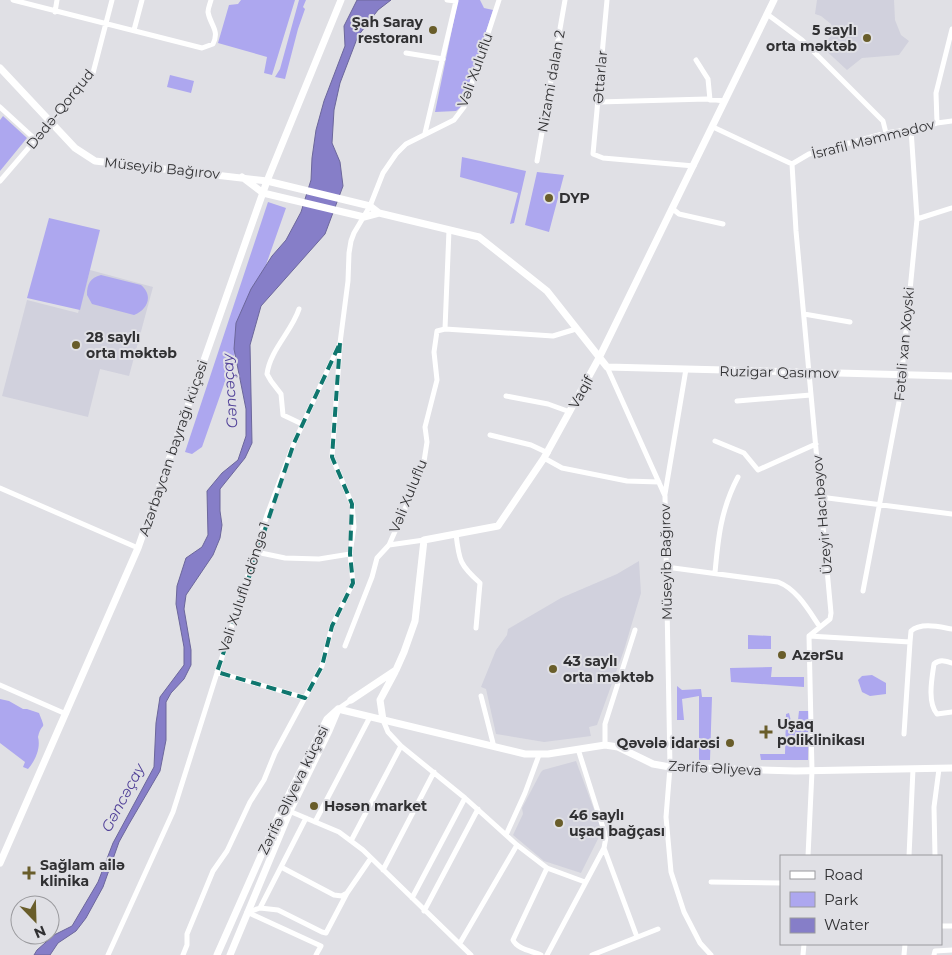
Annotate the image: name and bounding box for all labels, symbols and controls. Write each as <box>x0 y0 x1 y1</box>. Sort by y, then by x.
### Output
place label: Şah Saray restoranı <box>352 13 424 47</box>
place label: 5 saylı orta məktəb <box>766 21 857 55</box>
marker: Şah Saray restoranı <box>427 24 439 36</box>
street label: Nizami dalan 2 <box>533 28 569 134</box>
street label: Vəli Xuluflu <box>453 30 497 110</box>
marker: 5 saylı orta məktəb <box>861 32 873 44</box>
street label: Əttarlar <box>589 49 611 105</box>
street label: Dədə-Qorqud <box>22 65 98 153</box>
street label: İsrafil Məmmədov <box>810 115 937 163</box>
street label: Müseyib Bağırov <box>103 153 221 183</box>
place label: DYP <box>559 189 590 207</box>
marker: DYP <box>543 192 555 204</box>
street label: Fətəli xan Xoyski <box>890 286 918 402</box>
place label: 28 saylı orta məktəb <box>86 328 177 362</box>
marker: 28 saylı orta məktəb <box>70 339 82 351</box>
water label: Gəncəçay <box>217 352 242 429</box>
street label: Azərbaycan bayrağı küçəsi <box>134 358 212 538</box>
street label: Ruzigar Qasımov <box>719 362 839 382</box>
street label: Vaqif <box>565 371 598 412</box>
street label: Üzeyir Hacıbəyov <box>808 454 836 575</box>
street label: Vəli Xuluflu <box>385 456 431 536</box>
street label: Müseyib Bağırov <box>656 503 676 620</box>
street label: Vəli Xuluflu döngə 1 <box>214 519 274 655</box>
place label: AzərSu <box>791 646 844 664</box>
marker: AzərSu <box>776 649 788 661</box>
place label: 43 saylı orta məktəb <box>563 652 654 686</box>
marker: 43 saylı orta məktəb <box>547 663 559 675</box>
place label: Uşaq poliklinikası <box>777 715 865 749</box>
street label: Zərifə Əliyeva küçəsi <box>254 722 332 858</box>
marker: Uşaq poliklinikası <box>759 725 773 739</box>
place label: Qəvələ idarəsi <box>617 734 720 752</box>
marker: Qəvələ idarəsi <box>724 737 736 749</box>
street label: Zərifə Əliyeva <box>668 757 762 779</box>
water label: Gəncəçay <box>97 760 149 835</box>
place label: Həsən market <box>324 797 427 815</box>
marker: Həsən market <box>308 800 320 812</box>
place label: 46 saylı uşaq bağçası <box>569 806 665 840</box>
marker: 46 saylı uşaq bağçası <box>553 817 565 829</box>
legend <box>780 855 942 945</box>
place label: Sağlam ailə klinika <box>40 856 125 890</box>
text: Road <box>824 865 863 884</box>
marker: Sağlam ailə klinika <box>22 866 36 880</box>
text: Park <box>824 890 858 909</box>
north arrow <box>10 895 60 945</box>
text: Water <box>824 915 870 934</box>
text: N <box>31 921 49 942</box>

